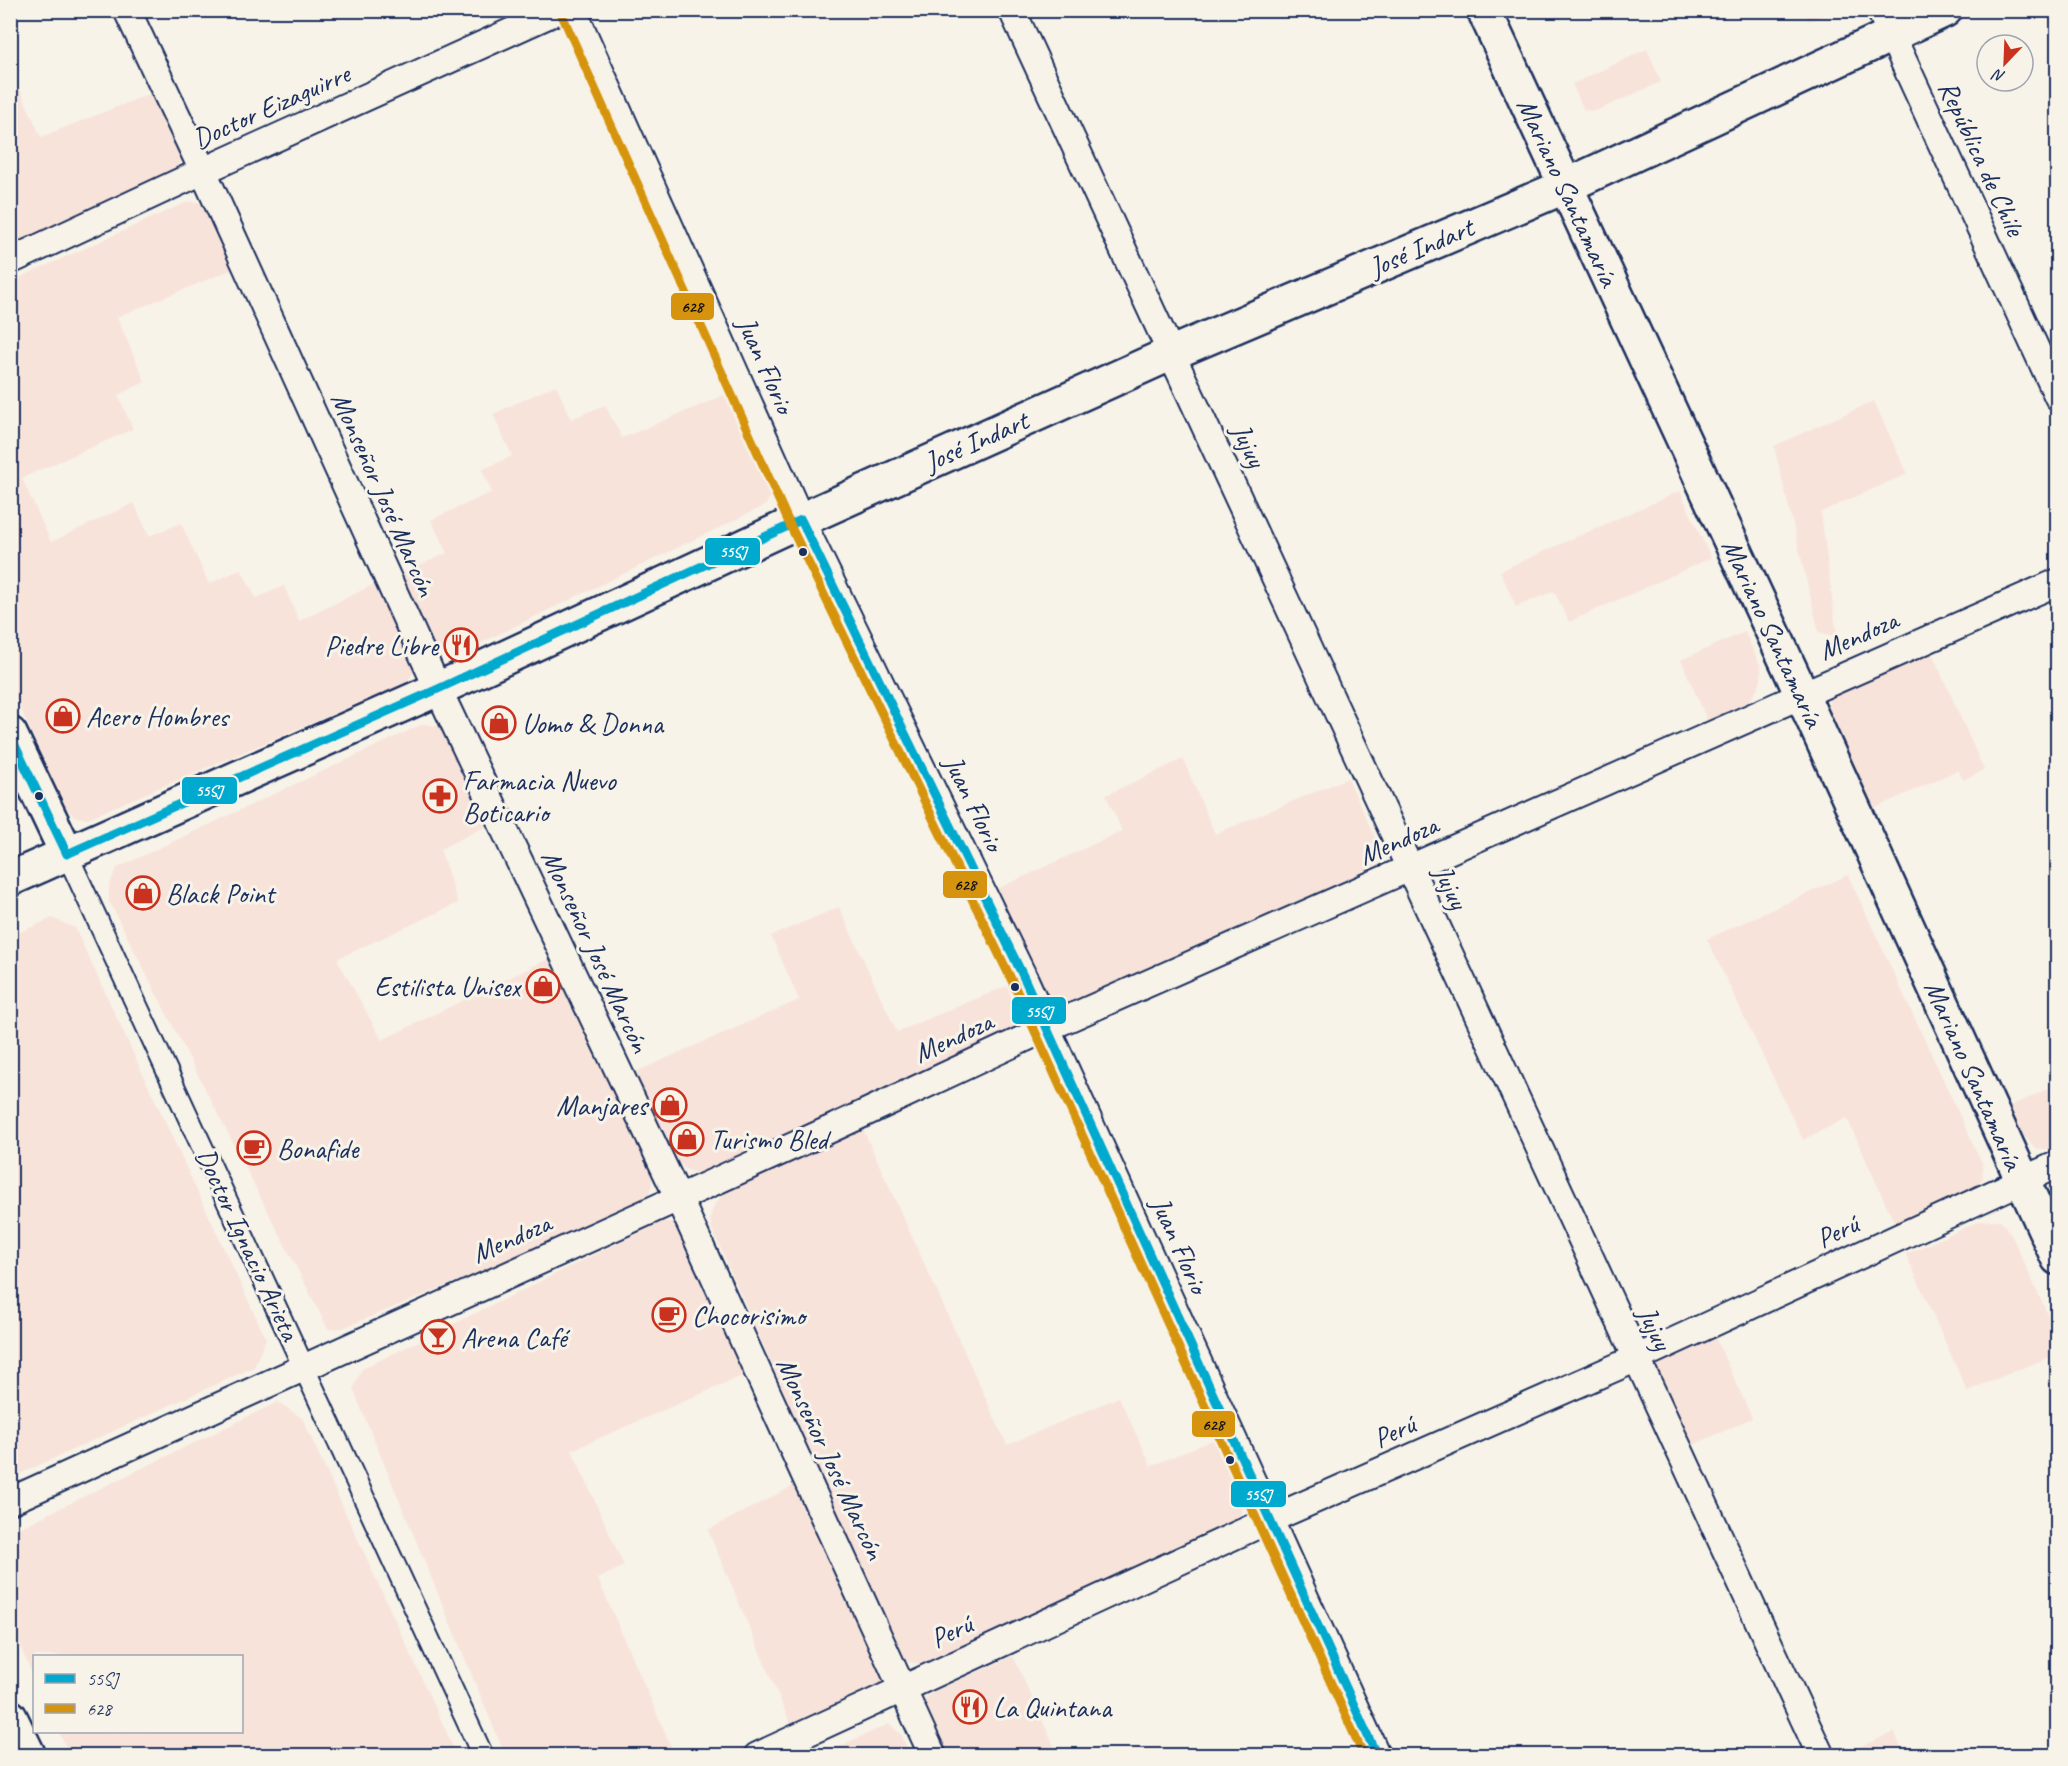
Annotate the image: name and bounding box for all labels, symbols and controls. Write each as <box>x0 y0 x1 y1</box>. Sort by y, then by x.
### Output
north arrow <box>1975 33 2035 93</box>
street label: Doctor Eizaguirre <box>187 55 357 156</box>
text: N <box>1988 64 2008 87</box>
street label: República de Chile <box>1931 75 2034 243</box>
street label: Mariano Santamaría <box>1509 92 1628 293</box>
street label: José Indart <box>1362 208 1481 285</box>
line badge: 628 <box>670 292 715 321</box>
text: 628 <box>681 297 705 317</box>
street label: Juan Florio <box>728 310 804 421</box>
street label: Monseñor José Marcón <box>323 387 445 603</box>
street label: José Indart <box>917 402 1036 480</box>
street label: Jujuy <box>1223 416 1275 475</box>
street label: Mariano Santamaría <box>1714 533 1833 734</box>
line badge: 55SJ <box>704 537 761 566</box>
text: 55SJ <box>719 542 750 562</box>
unlabelled marker <box>797 546 809 558</box>
street label: Mendoza <box>1813 601 1905 668</box>
restaurant icon: Piedre Libre <box>443 627 479 663</box>
place label: Piedre Libre <box>325 628 440 663</box>
shop icon: Acero Hombres <box>45 698 81 734</box>
place label: Acero Hombres <box>86 699 231 734</box>
shop icon: Uomo & Donna <box>481 705 517 741</box>
place label: Uomo & Donna <box>522 706 665 741</box>
street label: Juan Florio <box>935 748 1013 859</box>
place label: Farmacia Nuevo Boticario <box>463 763 618 830</box>
line badge: 55SJ <box>181 776 238 805</box>
pharmacy icon: Farmacia Nuevo Boticario <box>422 778 458 814</box>
text: 55SJ <box>195 781 226 801</box>
unlabelled marker <box>33 790 45 802</box>
street label: Mendoza <box>1353 806 1445 873</box>
street label: Monseñor José Marcón <box>534 844 659 1059</box>
street label: Jujuy <box>1425 858 1477 917</box>
line badge: 628 <box>942 870 988 899</box>
shop icon: Black Point <box>125 875 161 911</box>
text: 628 <box>954 875 978 895</box>
place label: Black Point <box>166 876 277 911</box>
shop icon: Estilista Unisex <box>525 968 561 1004</box>
place label: Estilista Unisex <box>375 969 522 1004</box>
street label: Mariano Santamaría <box>1917 975 2032 1177</box>
unlabelled marker <box>1009 981 1021 993</box>
line badge: 55SJ <box>1011 996 1067 1025</box>
text: 55SJ <box>1025 1002 1056 1022</box>
street label: Mendoza <box>908 1003 1000 1070</box>
shop icon: Manjares <box>652 1087 688 1123</box>
place label: Manjares <box>556 1088 649 1123</box>
shop icon: Turismo Bled <box>669 1121 705 1157</box>
place label: Turismo Bled <box>710 1122 832 1157</box>
cafe icon: Bonafide <box>236 1130 272 1166</box>
place label: Bonafide <box>277 1131 360 1166</box>
street label: Doctor Ignacio Arieta <box>188 1142 309 1347</box>
street label: Juan Florio <box>1142 1190 1218 1301</box>
street label: Mendoza <box>466 1204 558 1271</box>
street label: Perú <box>1811 1205 1866 1256</box>
cafe icon: Chocorisimo <box>651 1297 687 1333</box>
place label: Chocorisimo <box>692 1298 808 1333</box>
street label: Jujuy <box>1629 1299 1681 1358</box>
bar icon: Arena Café <box>420 1319 456 1355</box>
place label: Arena Café <box>461 1320 570 1355</box>
street label: Monseñor José Marcón <box>769 1351 894 1566</box>
street label: Perú <box>1368 1405 1423 1456</box>
line badge: 628 <box>1191 1410 1236 1438</box>
text: 628 <box>1202 1415 1226 1435</box>
unlabelled marker <box>1224 1454 1236 1466</box>
line badge: 55SJ <box>1230 1480 1287 1508</box>
text: 55SJ <box>1244 1485 1275 1505</box>
street label: Perú <box>925 1605 980 1656</box>
legend <box>33 1655 243 1733</box>
text: 55SJ <box>87 1668 120 1690</box>
restaurant icon: La Quintana <box>952 1689 988 1725</box>
place label: La Quintana <box>993 1690 1113 1725</box>
text: 628 <box>87 1698 113 1720</box>

